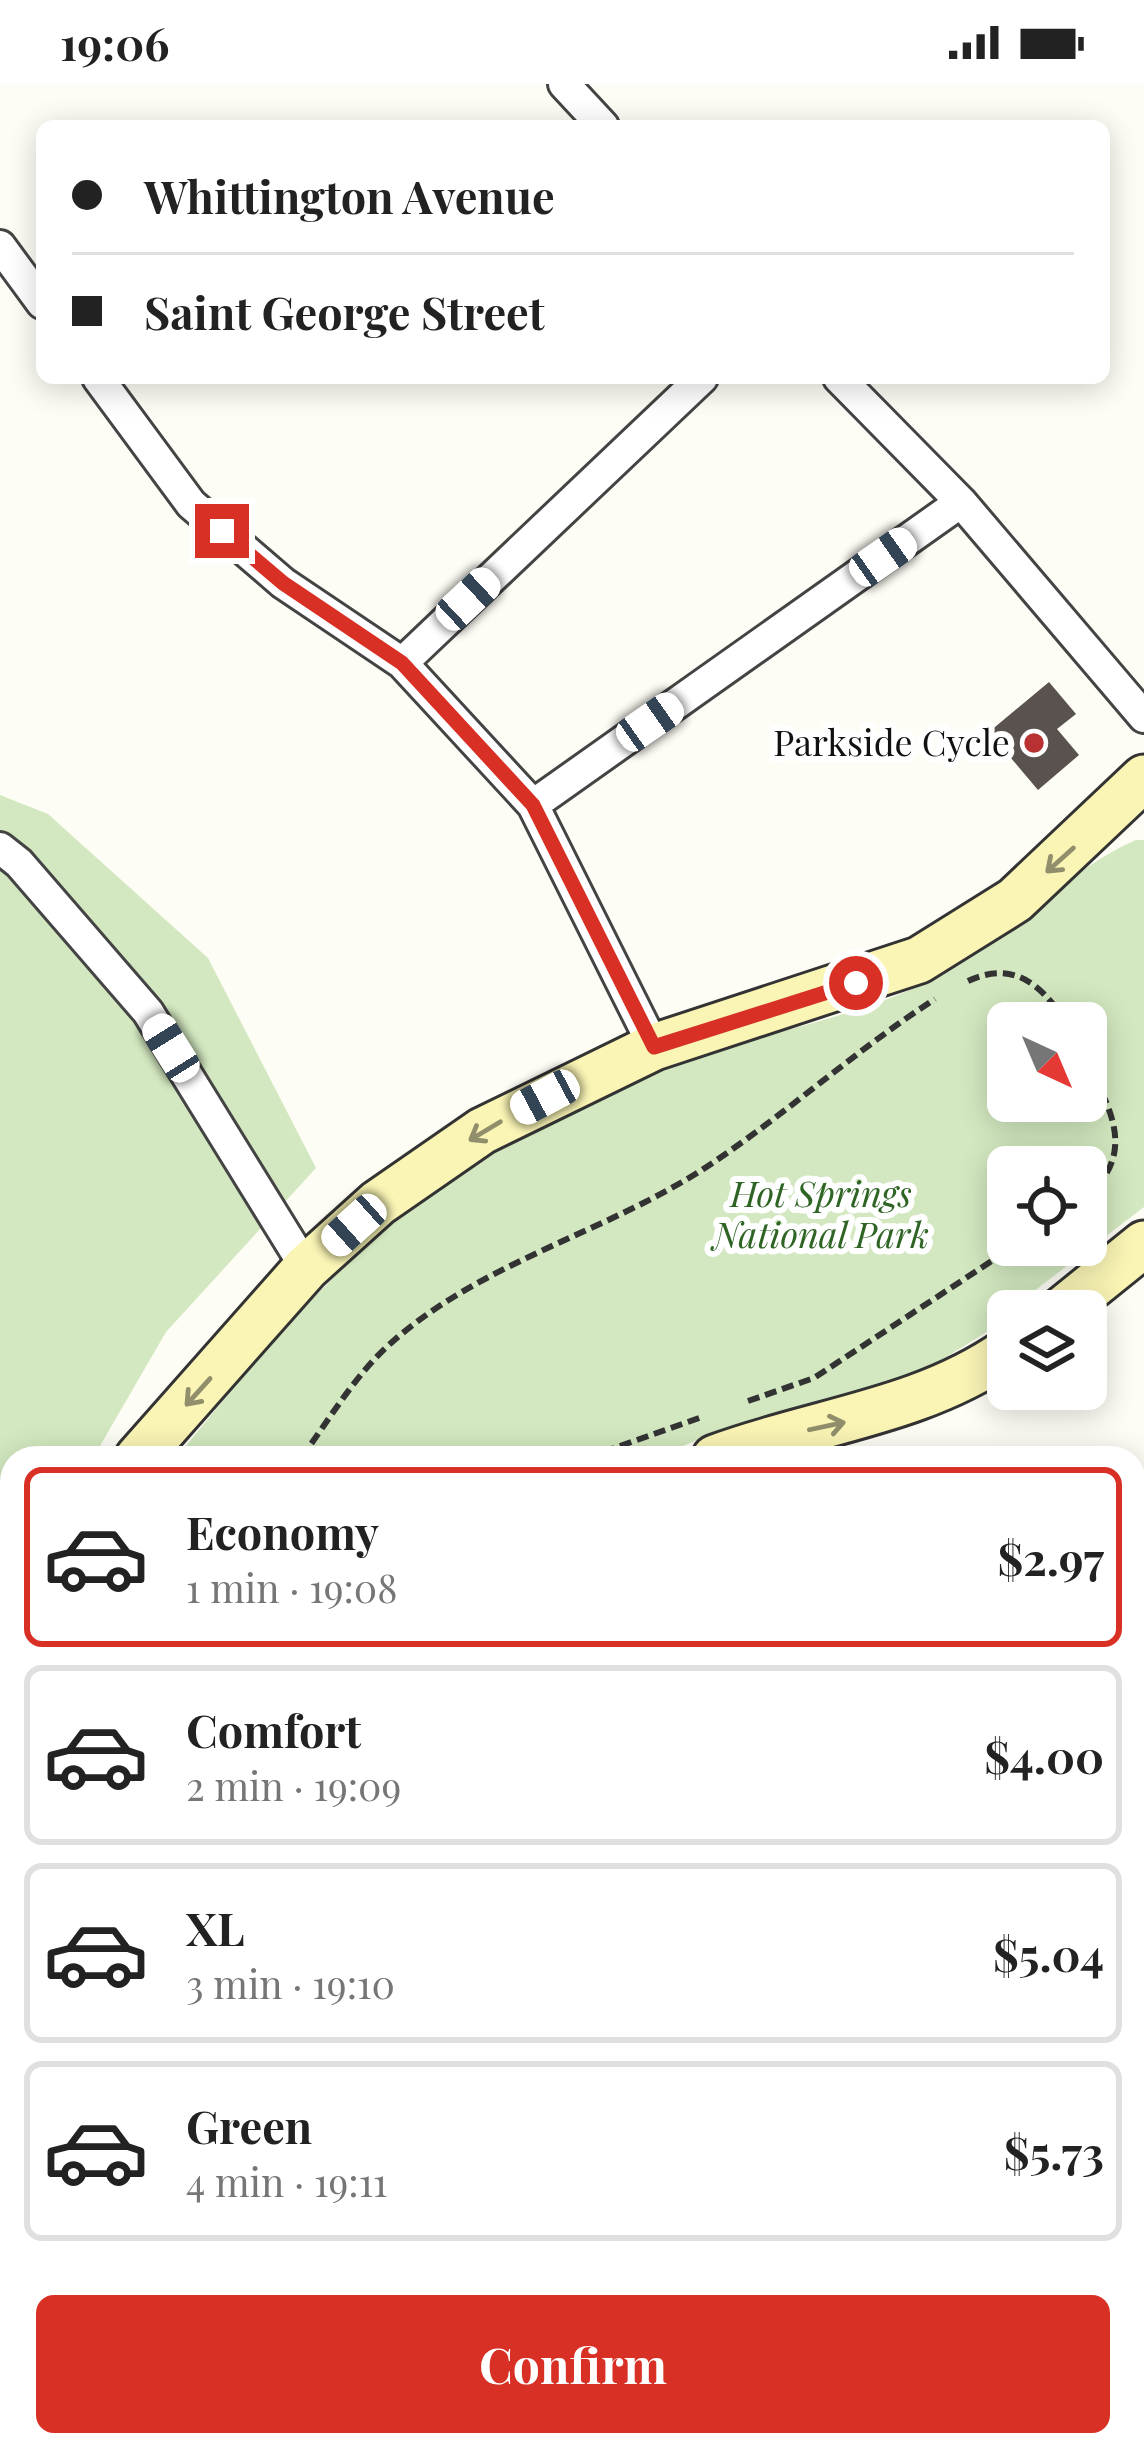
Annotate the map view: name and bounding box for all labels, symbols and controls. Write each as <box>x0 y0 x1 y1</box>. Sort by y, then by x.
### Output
text: 19:06 <box>60 12 169 72</box>
text: Whittington Avenue <box>144 165 555 225</box>
text: Saint George Street <box>144 281 545 341</box>
route end <box>195 504 249 558</box>
car <box>843 522 923 592</box>
car <box>429 561 507 637</box>
car <box>610 687 690 757</box>
place label: Parkside Cycle <box>773 717 1010 765</box>
marker: Parkside Cycle <box>1021 730 1047 756</box>
one-way arrow <box>1046 845 1076 873</box>
route start <box>829 956 883 1010</box>
north arrow <box>987 1002 1107 1122</box>
map controls <box>987 1002 1107 1410</box>
car <box>137 1008 205 1088</box>
car <box>505 1064 585 1130</box>
one-way arrow <box>468 1119 503 1143</box>
button: locate <box>987 1146 1107 1266</box>
park label: Hot Springs National Park <box>710 1168 929 1257</box>
car <box>315 1188 393 1262</box>
button: layers <box>987 1290 1107 1410</box>
one-way arrow <box>185 1376 212 1406</box>
one-way arrow <box>808 1413 846 1436</box>
text: Economy <box>186 1501 379 1561</box>
icon: car <box>42 1503 150 1611</box>
text: $2.97 <box>997 1527 1104 1587</box>
text: 1 min · 19:08 <box>186 1561 398 1613</box>
text: Comfort <box>186 1699 361 1759</box>
icon: car <box>42 1701 150 1809</box>
text: $4.00 <box>984 1725 1104 1785</box>
text: 2 min · 19:09 <box>186 1759 401 1811</box>
text: XL <box>186 1897 245 1957</box>
icon: car <box>42 1899 150 2007</box>
text: $5.04 <box>993 1923 1104 1983</box>
text: 3 min · 19:10 <box>186 1957 395 2009</box>
text: Green <box>186 2095 312 2155</box>
icon: car <box>42 2097 150 2205</box>
text: $5.73 <box>1004 2121 1104 2181</box>
text: 4 min · 19:11 <box>186 2155 388 2207</box>
button: Confirm <box>36 2295 1110 2433</box>

